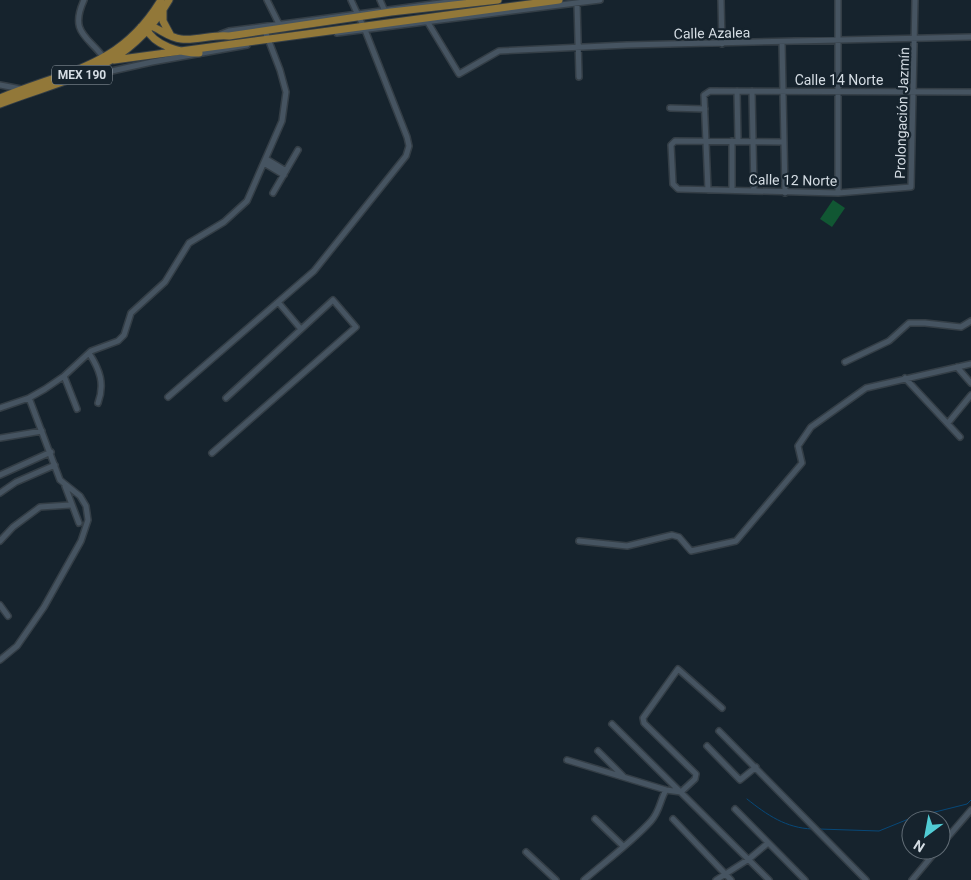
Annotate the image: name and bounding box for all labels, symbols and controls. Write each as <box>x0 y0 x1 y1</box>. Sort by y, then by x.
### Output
street label: Calle Azalea <box>674 24 750 42</box>
street label: Prolongación Jazmín <box>892 47 912 179</box>
road number: MEX 190 <box>52 66 112 84</box>
street label: Calle 14 Norte <box>795 72 883 88</box>
street label: Calle 12 Norte <box>749 171 837 189</box>
north arrow <box>901 810 951 860</box>
text: N <box>911 837 928 855</box>

